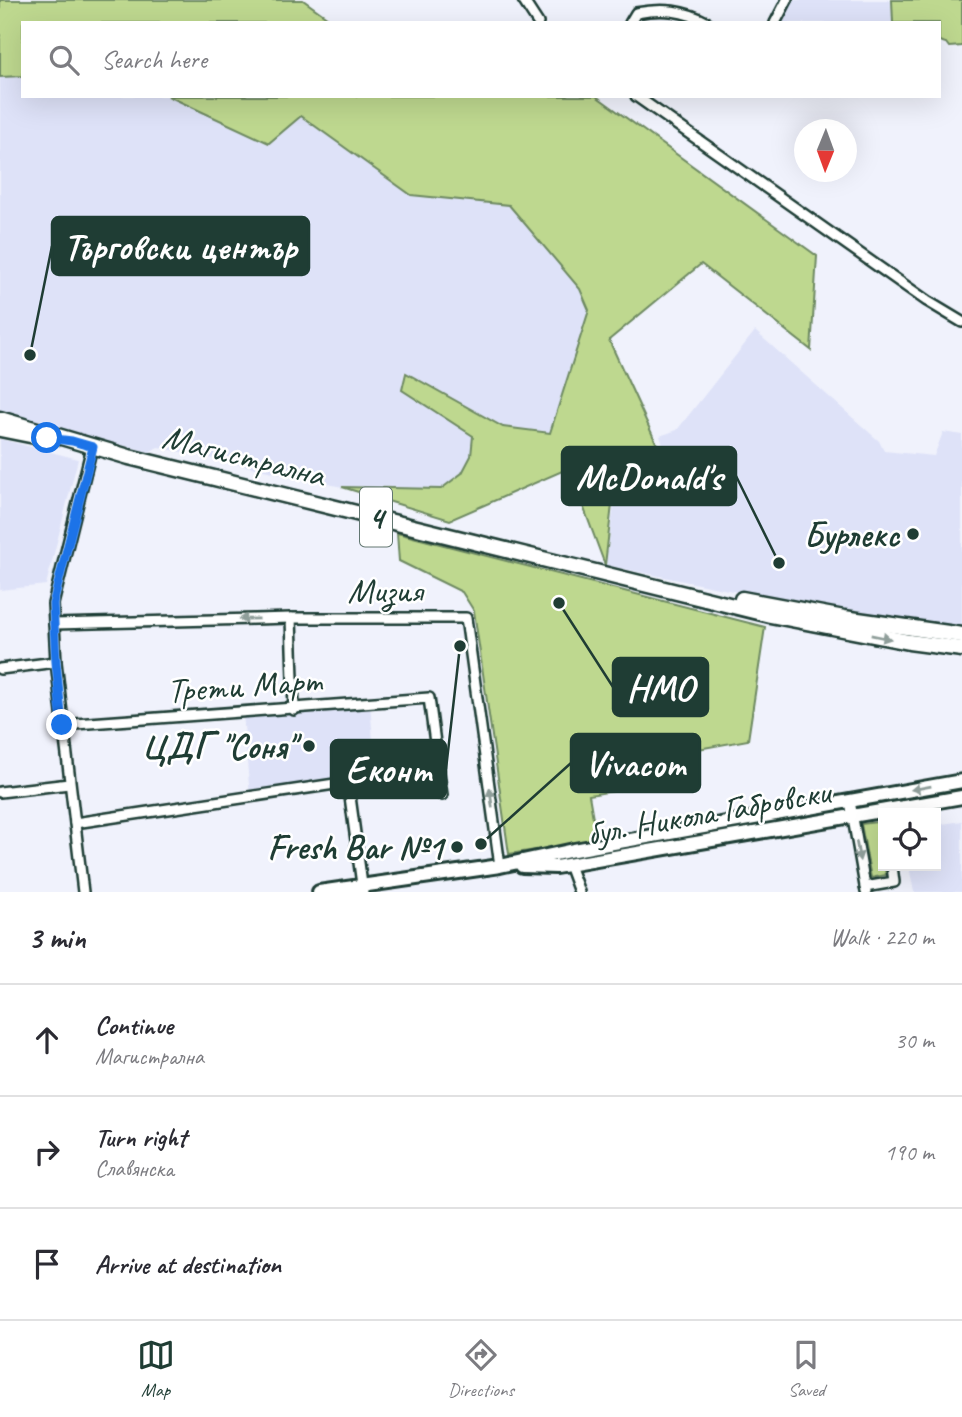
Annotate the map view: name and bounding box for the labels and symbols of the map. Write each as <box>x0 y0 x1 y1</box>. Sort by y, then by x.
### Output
north arrow <box>794 119 857 182</box>
callout: Търговски център <box>52 217 309 275</box>
text: Търговски център <box>64 223 299 270</box>
street label: Магистрална <box>158 414 332 498</box>
route start <box>31 422 62 453</box>
callout: McDonald's <box>562 447 736 505</box>
text: McDonald's <box>576 453 726 500</box>
road number: 4 <box>360 488 392 546</box>
place label: Бурлекс <box>804 512 901 557</box>
marker: Бурлекс <box>905 526 921 542</box>
street label: Мизия <box>348 568 425 613</box>
one-way arrow <box>237 614 259 625</box>
one-way arrow <box>870 631 892 642</box>
street label: Трети Март <box>166 658 325 713</box>
callout: HMO <box>613 658 708 716</box>
text: HMO <box>627 664 699 711</box>
route end <box>46 709 77 740</box>
place label: ЦДГ "Соня" <box>142 724 303 769</box>
callout: Vivacom <box>571 734 700 792</box>
marker: ЦДГ "Соня" <box>301 738 317 754</box>
callout: Еконт <box>331 740 446 798</box>
text: Vivacom <box>585 740 687 787</box>
text: Еконт <box>345 746 434 793</box>
street label: бул. Никола Габровски <box>583 768 837 856</box>
one-way arrow <box>910 783 932 794</box>
one-way arrow <box>485 787 496 809</box>
place label: Fresh Bar №1 <box>267 825 446 870</box>
marker: Fresh Bar №1 <box>449 839 465 855</box>
one-way arrow <box>853 840 864 862</box>

